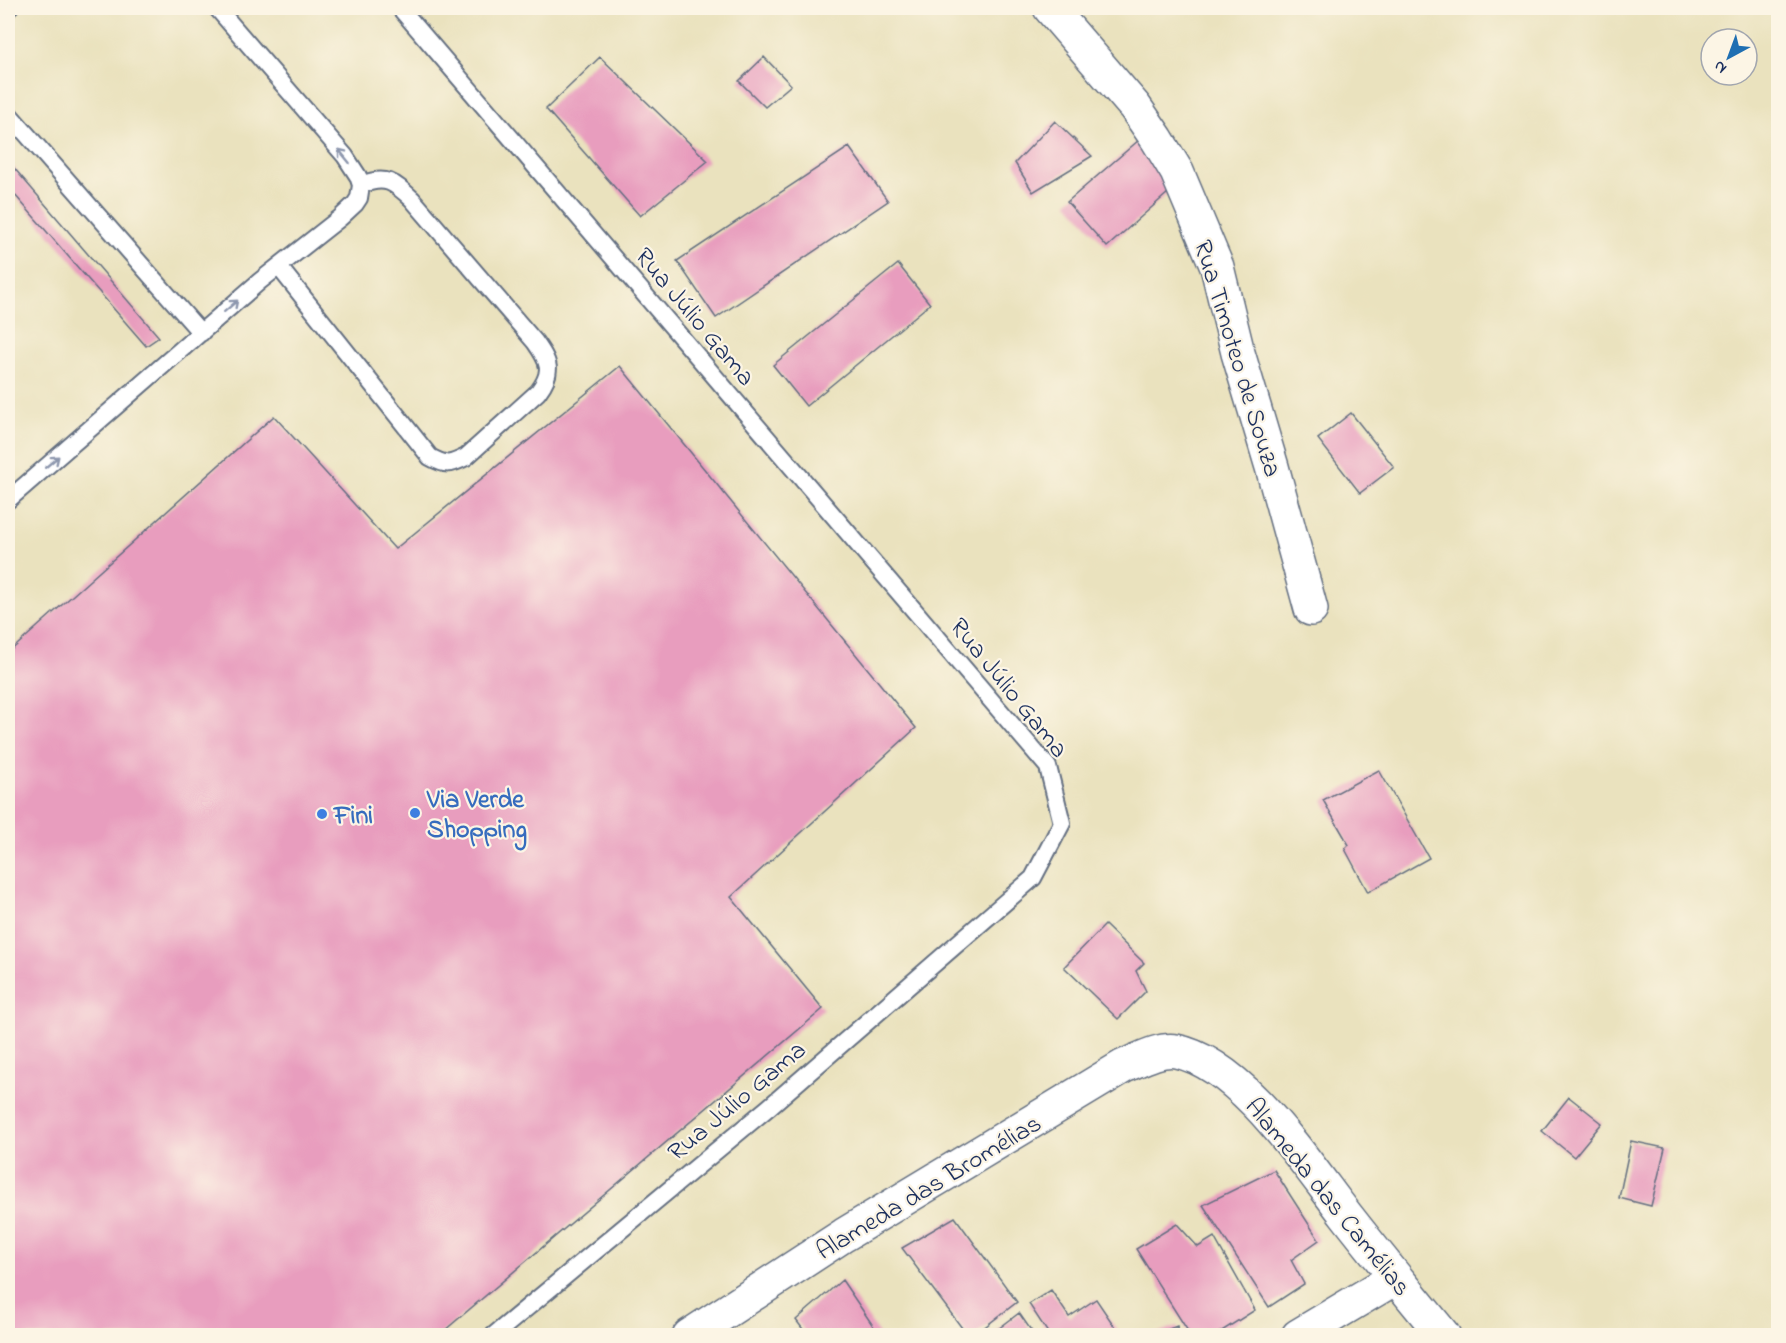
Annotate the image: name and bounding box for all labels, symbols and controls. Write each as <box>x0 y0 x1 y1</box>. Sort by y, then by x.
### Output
north arrow <box>1699 27 1759 87</box>
text: N <box>1708 54 1732 79</box>
one-way arrow <box>337 148 350 164</box>
street label: Rua Timoteo de Souza <box>1182 236 1290 482</box>
street label: Rua Júlio Gama <box>624 240 763 396</box>
one-way arrow <box>223 299 238 313</box>
one-way arrow <box>44 455 59 469</box>
street label: Rua Júlio Gama <box>939 611 1076 767</box>
place label: Via Verde Shopping <box>426 782 527 851</box>
place label: Fini <box>332 798 373 836</box>
marker: Via Verde Shopping <box>408 806 422 820</box>
marker: Fini <box>315 807 329 821</box>
street label: Rua Júlio Gama <box>660 1033 816 1172</box>
street label: Alameda das Camélias <box>1234 1090 1419 1306</box>
street label: Alameda das Bromélias <box>810 1106 1049 1271</box>

